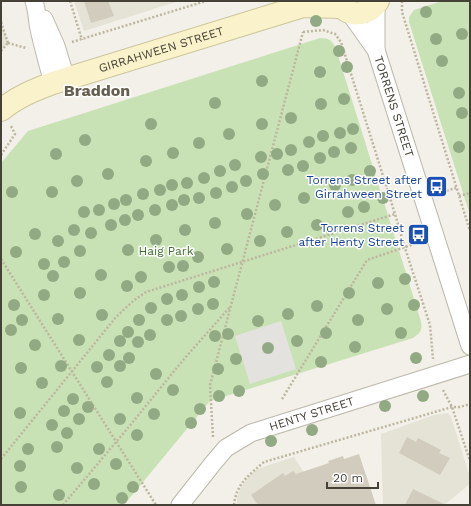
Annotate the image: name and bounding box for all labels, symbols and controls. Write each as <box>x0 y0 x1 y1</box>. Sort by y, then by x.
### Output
street label: GIRRAHWEEN STREET <box>97 24 225 75</box>
street label: TORRENS STREET <box>371 54 417 159</box>
district label: Braddon <box>64 81 130 100</box>
place label: Torrens Street after Girrahween Street <box>307 173 422 201</box>
bus stop icon: Torrens Street after Girrahween Street <box>424 174 450 200</box>
place label: Torrens Street after Henty Street <box>298 221 404 249</box>
bus stop icon: Torrens Street after Henty Street <box>406 222 432 248</box>
park label: Haig Park <box>138 244 194 258</box>
street label: HENTY STREET <box>268 394 356 434</box>
scale bar <box>327 464 378 490</box>
text: 20 m <box>333 471 363 485</box>

